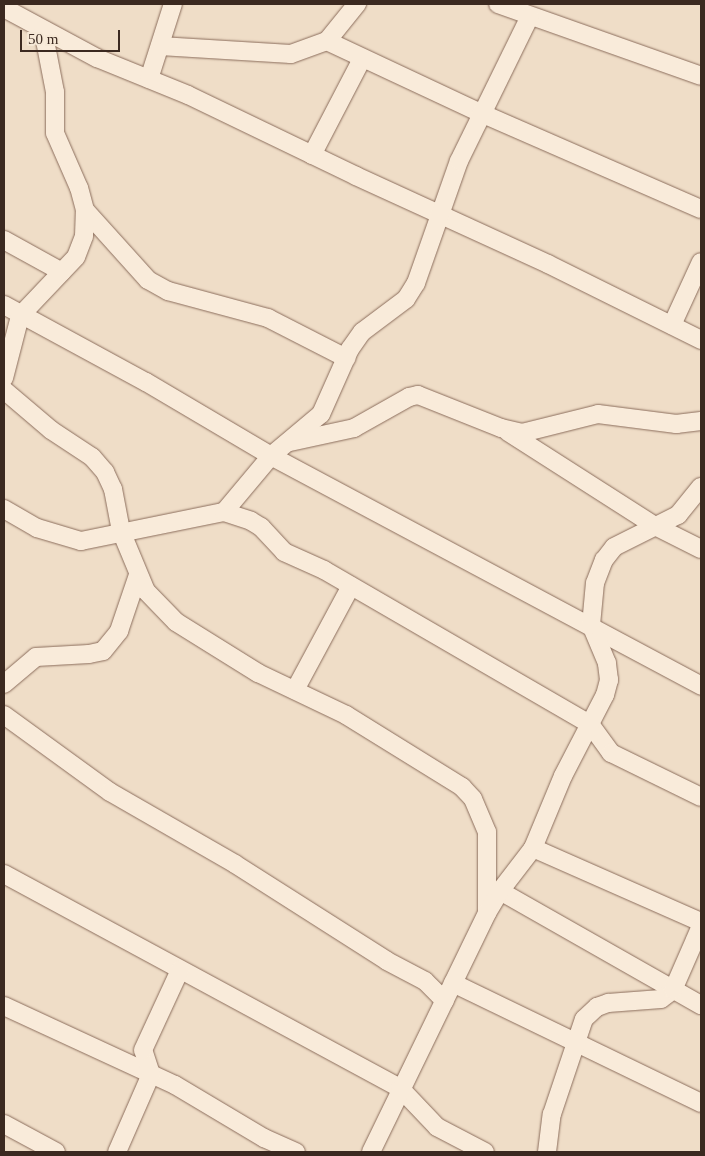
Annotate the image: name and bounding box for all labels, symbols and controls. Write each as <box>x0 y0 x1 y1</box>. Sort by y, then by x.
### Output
scale bar <box>22 20 122 52</box>
text: 50 m <box>28 31 58 47</box>

